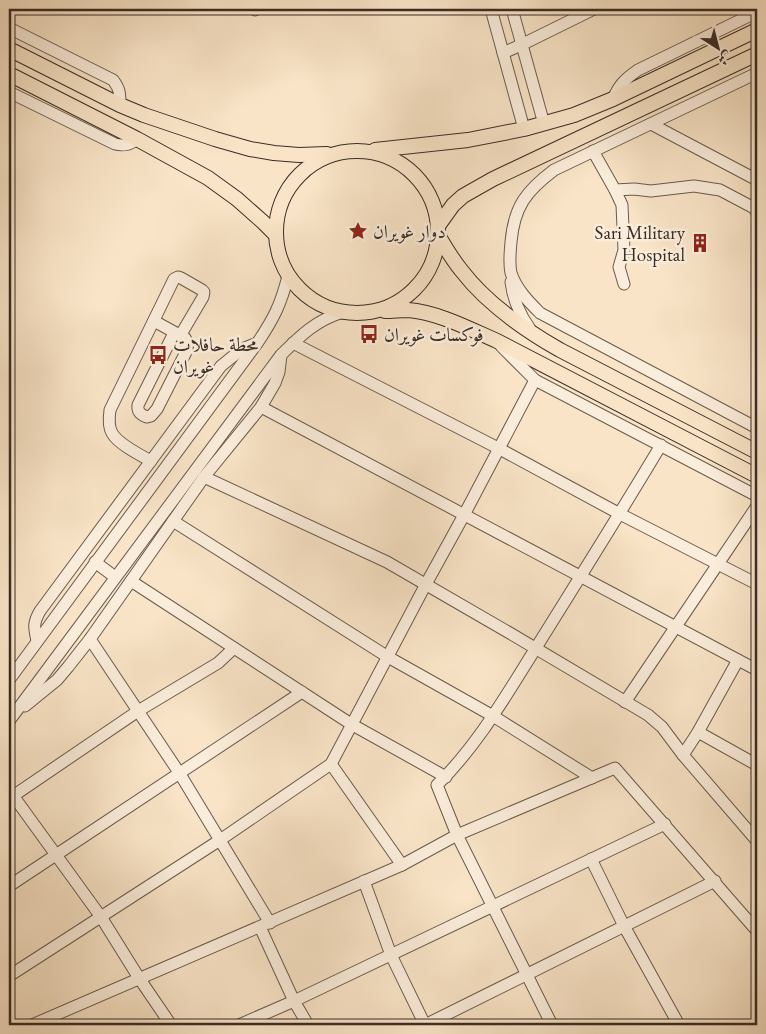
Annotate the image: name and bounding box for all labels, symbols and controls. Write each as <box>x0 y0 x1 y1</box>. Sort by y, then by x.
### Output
north arrow <box>694 22 744 72</box>
text: ش <box>715 47 737 70</box>
place label: دوار غويران <box>373 219 446 244</box>
place icon: دوار غويران <box>347 220 369 242</box>
place label: Sari Military Hospital <box>595 220 686 267</box>
building icon: Sari Military Hospital <box>689 232 711 254</box>
place label: فوكسات غويران <box>384 322 484 347</box>
bus stop icon: فوكسات غويران <box>358 323 380 345</box>
place label: محطة حافلات غويران <box>173 332 259 379</box>
bus stop icon: محطة حافلات غويران <box>147 344 169 366</box>

